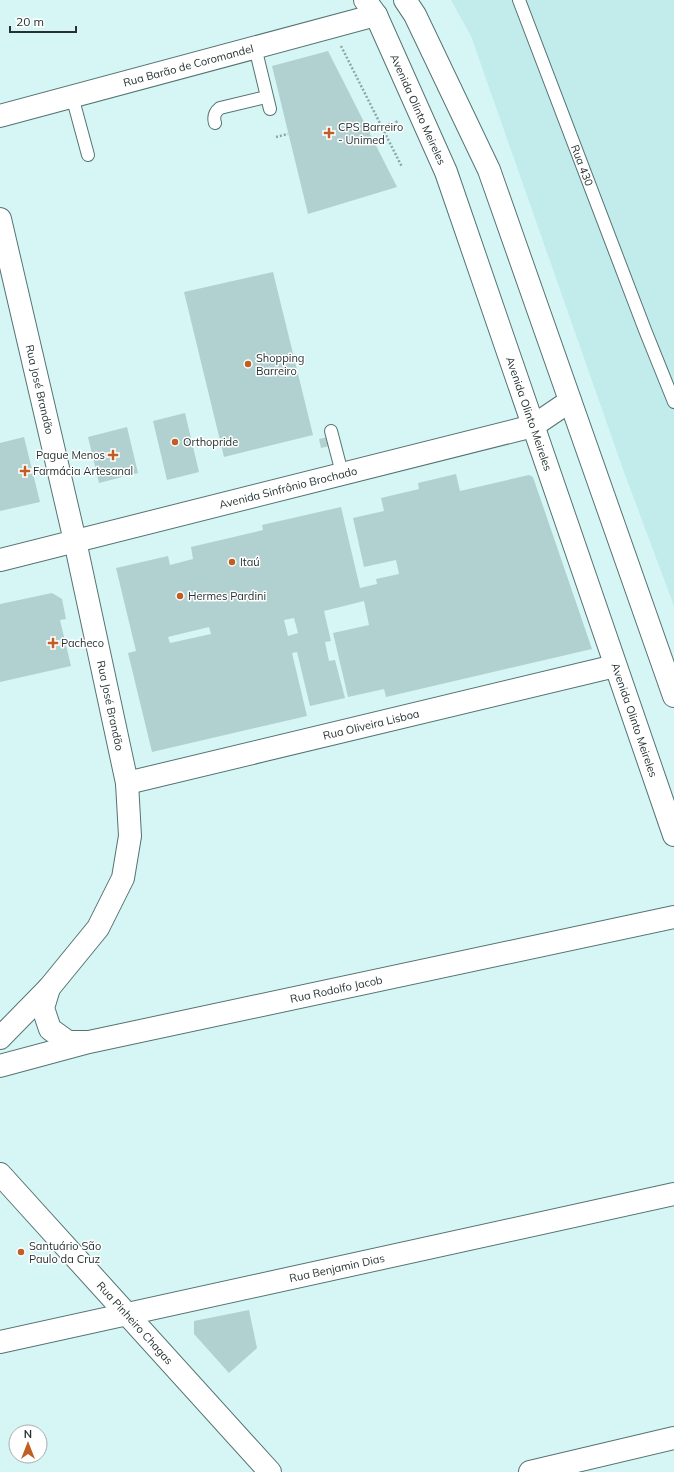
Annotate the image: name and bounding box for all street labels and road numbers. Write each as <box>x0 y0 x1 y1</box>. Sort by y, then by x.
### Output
street label: Rua Barão de Coromandel <box>122 41 255 90</box>
street label: Avenida Olinto Meireles <box>387 52 449 167</box>
street label: Rua 430 <box>568 143 597 188</box>
street label: Rua José Brandão <box>22 343 57 436</box>
street label: Avenida Olinto Meireles <box>503 355 555 473</box>
street label: Avenida Sinfrônio Brochado <box>218 463 359 512</box>
street label: Rua José Brandão <box>94 659 127 752</box>
street label: Avenida Olinto Meireles <box>608 661 661 779</box>
street label: Rua Oliveira Lisboa <box>321 706 421 743</box>
street label: Rua Rodolfo Jacob <box>289 972 384 1006</box>
street label: Rua Benjamin Dias <box>288 1251 386 1285</box>
street label: Rua Pinheiro Chagas <box>94 1279 176 1367</box>

